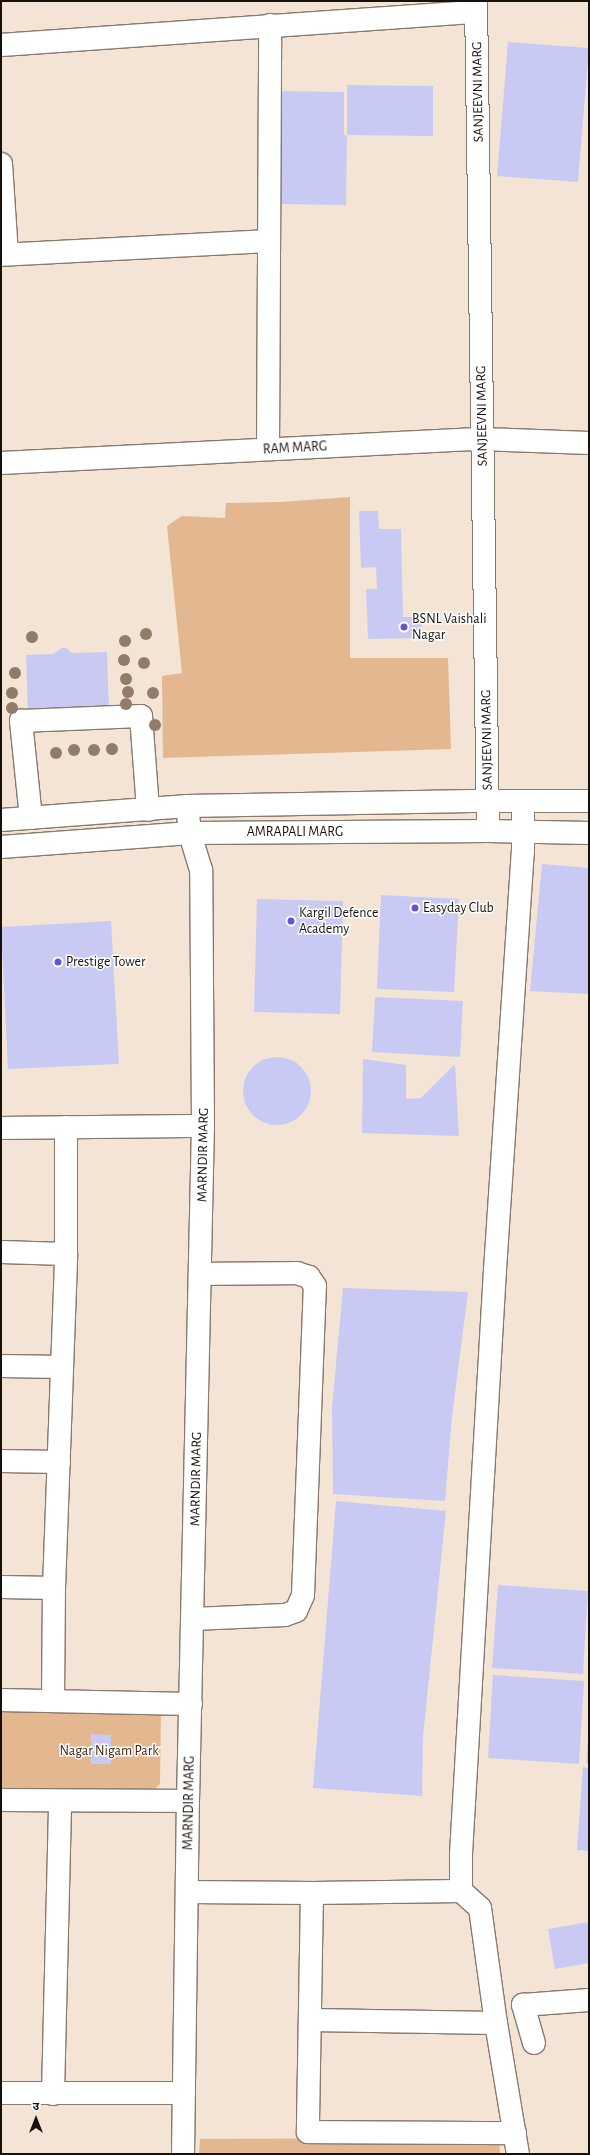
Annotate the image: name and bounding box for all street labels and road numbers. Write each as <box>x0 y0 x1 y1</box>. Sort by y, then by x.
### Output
street label: SANJEEVNI MARG <box>469 41 487 143</box>
street label: SANJEEVNI MARG <box>473 365 491 467</box>
street label: RAM MARG <box>262 438 328 458</box>
street label: SANJEEVNI MARG <box>478 689 496 791</box>
street label: AMRAPALI MARG <box>247 824 343 840</box>
street label: MARNDIR MARG <box>194 1108 212 1202</box>
street label: MARNDIR MARG <box>187 1432 205 1526</box>
street label: MARNDIR MARG <box>180 1756 198 1850</box>

